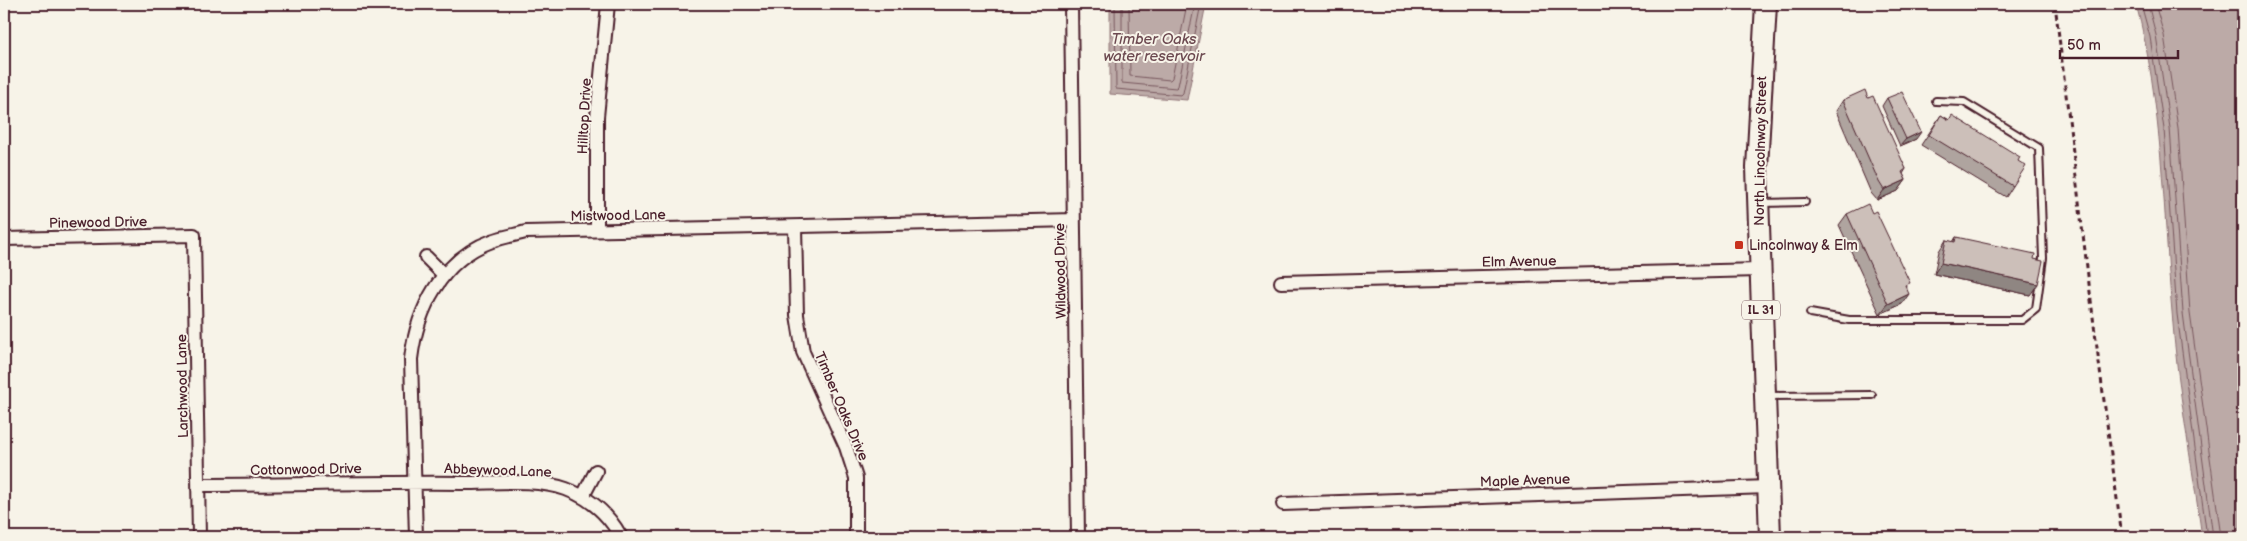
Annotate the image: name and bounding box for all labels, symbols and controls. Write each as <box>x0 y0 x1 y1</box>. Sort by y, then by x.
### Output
scale bar <box>2060 28 2177 60</box>
water label: Timber Oaks water reservoir <box>1103 30 1206 66</box>
text: 50 m <box>2067 36 2101 55</box>
street label: North Lincolnway Street <box>1751 75 1770 226</box>
street label: Hilltop Drive <box>574 77 595 155</box>
street label: Mistwood Lane <box>570 206 666 225</box>
street label: Pinewood Drive <box>49 213 147 232</box>
street label: Wildwood Drive <box>1051 223 1070 319</box>
place label: Lincolnway & Elm <box>1749 237 1858 254</box>
marker: Lincolnway & Elm <box>1733 239 1745 251</box>
street label: Elm Avenue <box>1482 252 1557 271</box>
road number: IL 31 <box>1742 300 1780 320</box>
street label: Larchwood Lane <box>173 334 192 438</box>
street label: Timber Oaks Drive <box>811 349 872 463</box>
street label: Cottonwood Drive <box>250 460 362 479</box>
street label: Abbeywood Lane <box>444 460 552 481</box>
street label: Maple Avenue <box>1480 470 1570 491</box>

